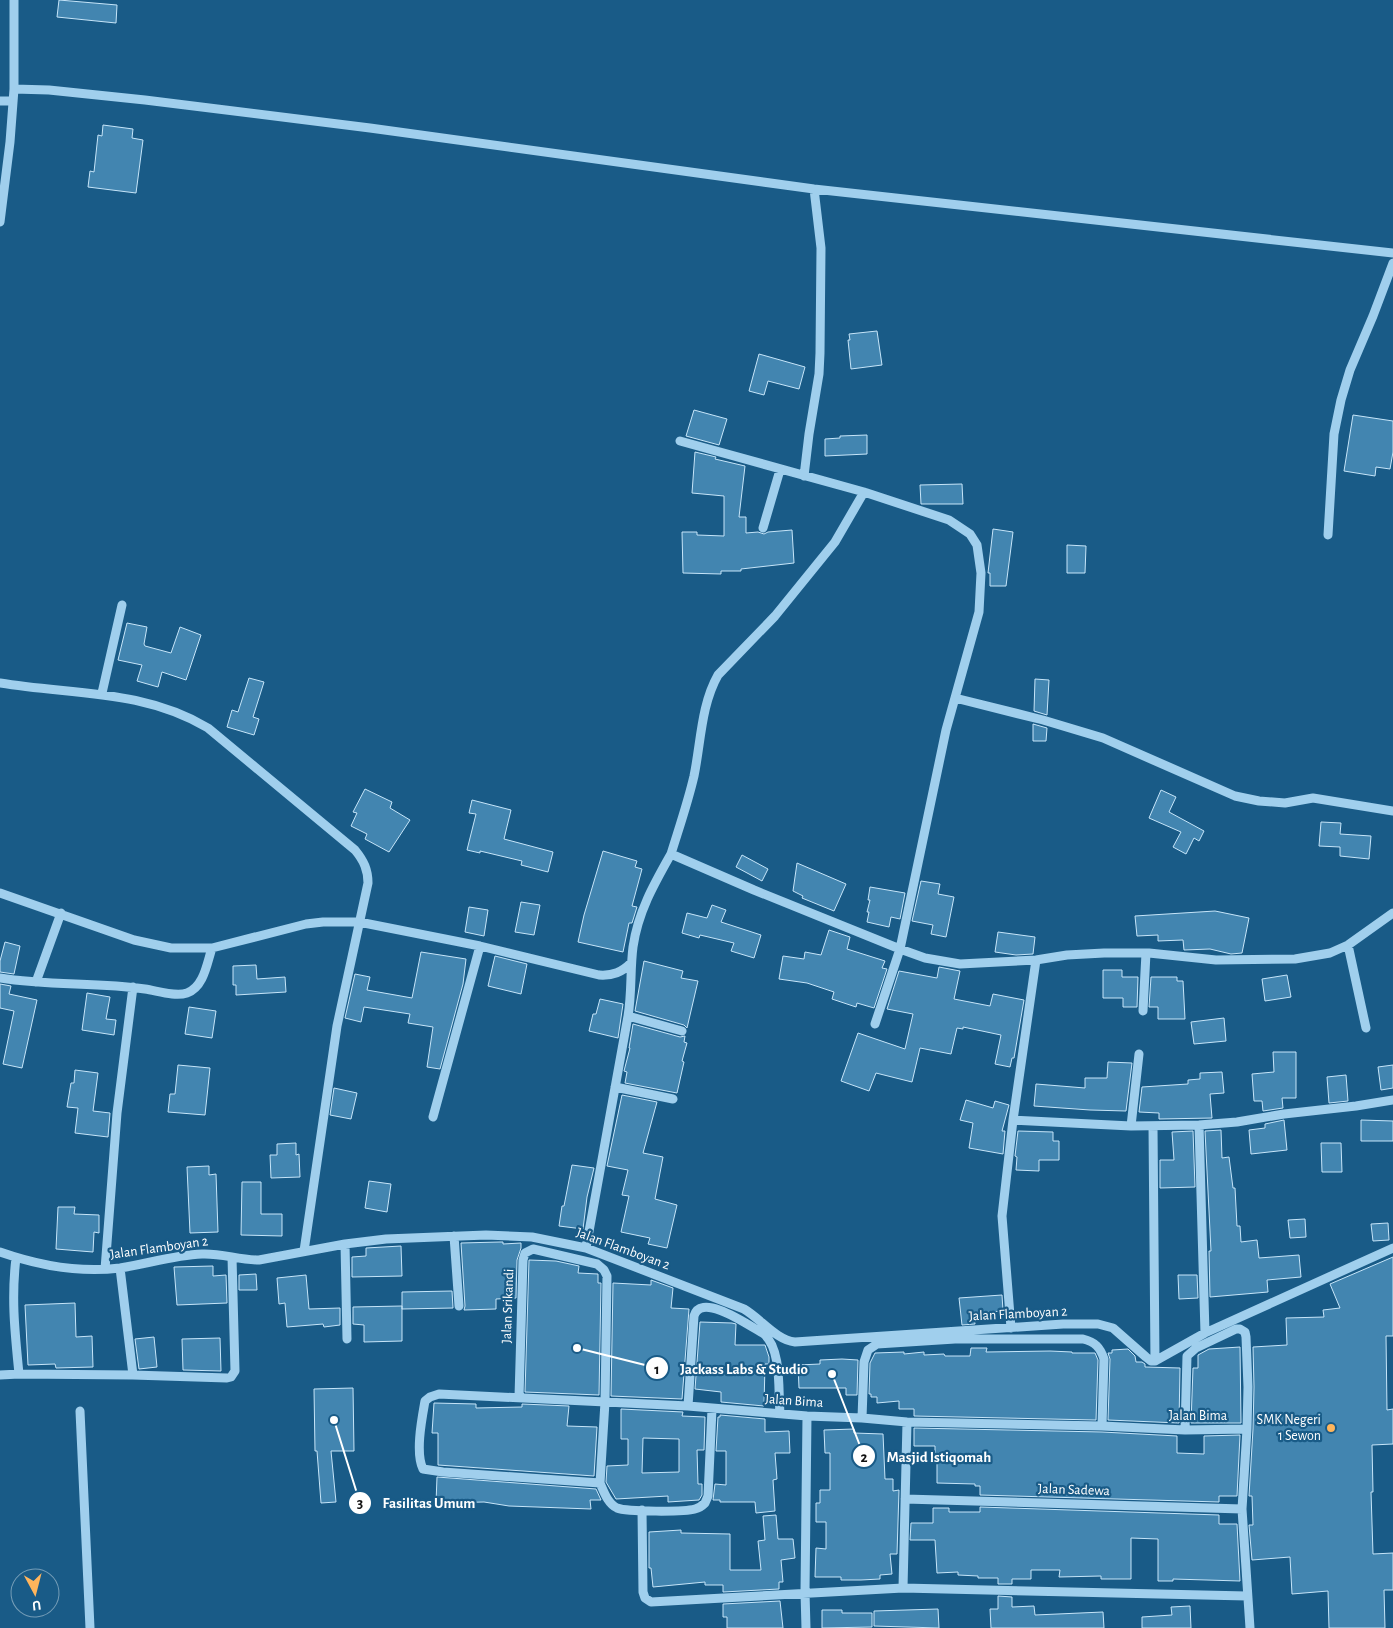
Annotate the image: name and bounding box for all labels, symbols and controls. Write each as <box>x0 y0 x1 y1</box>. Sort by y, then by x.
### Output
street label: Jalan Flamboyan 2 <box>574 1226 672 1272</box>
street label: Jalan Flamboyan 2 <box>109 1234 209 1262</box>
street label: Jalan Srikandi <box>500 1269 516 1343</box>
street label: Jalan Flamboyan 2 <box>968 1304 1068 1324</box>
callout: Jackass Labs & Studio <box>645 1353 818 1383</box>
text: 1 <box>654 1362 660 1377</box>
text: Jackass Labs & Studio <box>680 1362 808 1377</box>
street label: Jalan Bima <box>764 1392 824 1410</box>
street label: Jalan Bima <box>1169 1409 1228 1423</box>
place label: SMK Negeri 1 Sewon <box>1257 1413 1321 1443</box>
marker: SMK Negeri 1 Sewon <box>1325 1422 1337 1434</box>
callout: Masjid Istiqomah <box>852 1441 1001 1471</box>
text: 2 <box>860 1450 868 1465</box>
text: Masjid Istiqomah <box>887 1450 991 1465</box>
street label: Jalan Sadewa <box>1038 1482 1111 1498</box>
callout: Fasilitas Umum <box>347 1488 485 1518</box>
text: 3 <box>357 1496 363 1511</box>
text: Fasilitas Umum <box>383 1496 475 1511</box>
north arrow <box>10 1568 60 1618</box>
text: U <box>31 1597 42 1612</box>

